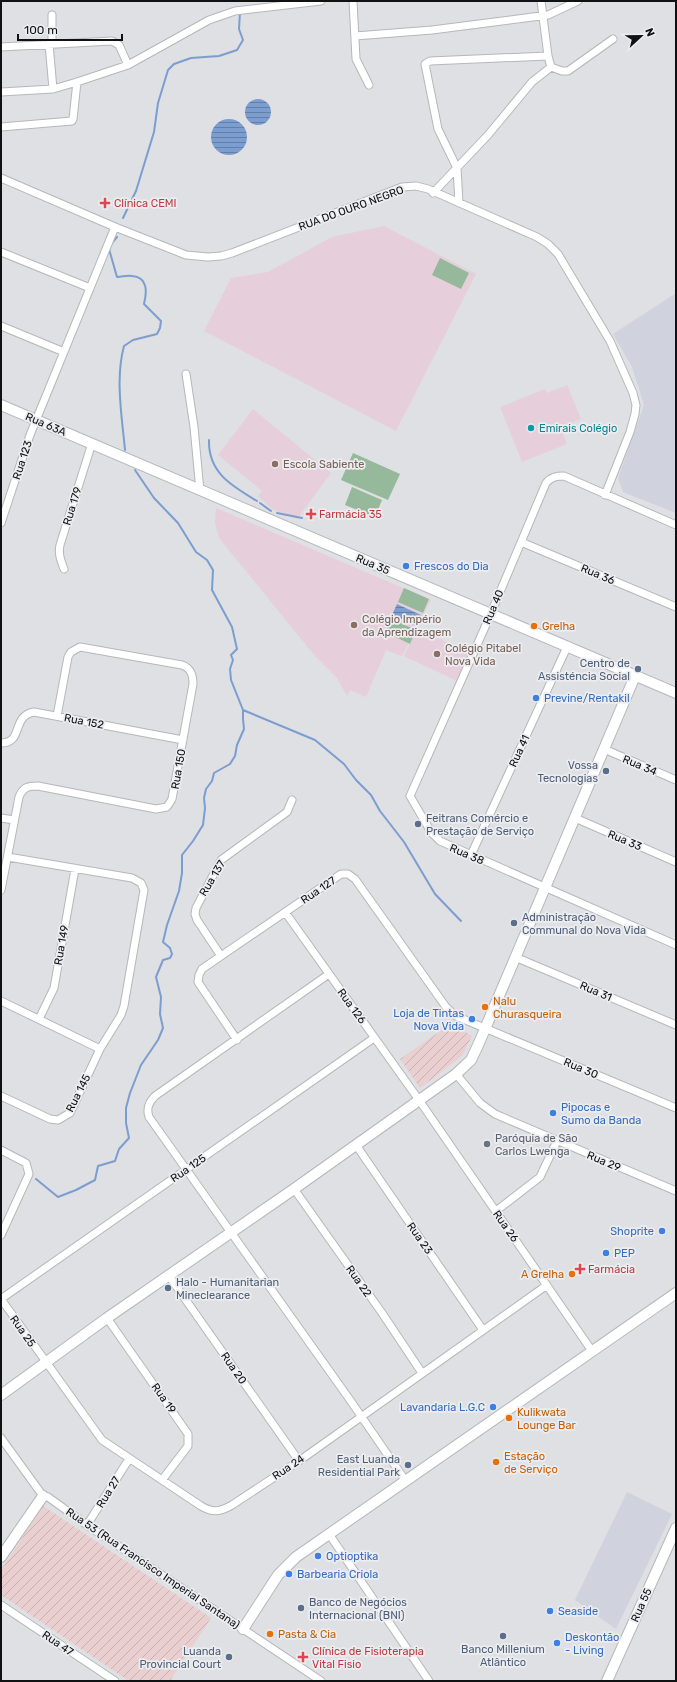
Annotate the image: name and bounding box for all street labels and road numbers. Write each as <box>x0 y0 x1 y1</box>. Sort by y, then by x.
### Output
street label: RUA DO OURO NEGRO <box>297 183 406 234</box>
street label: Rua 63A <box>23 410 69 439</box>
street label: Rua 123 <box>10 439 35 481</box>
street label: Rua 179 <box>60 485 84 527</box>
street label: Rua 35 <box>354 551 392 578</box>
street label: Rua 36 <box>579 561 617 588</box>
street label: Rua 40 <box>480 588 507 626</box>
street label: Rua 152 <box>63 711 105 732</box>
street label: Rua 41 <box>506 733 533 769</box>
street label: Rua 150 <box>169 748 188 790</box>
street label: Rua 34 <box>621 752 659 779</box>
street label: Rua 33 <box>606 827 644 854</box>
street label: Rua 38 <box>448 841 486 868</box>
street label: Rua 137 <box>197 858 228 899</box>
street label: Rua 127 <box>298 874 339 907</box>
street label: Rua 149 <box>52 924 71 966</box>
street label: Rua 31 <box>578 979 614 1004</box>
street label: Rua 126 <box>334 986 369 1027</box>
street label: Rua 30 <box>562 1055 600 1082</box>
street label: Rua 145 <box>63 1072 94 1114</box>
street label: Rua 29 <box>585 1149 623 1174</box>
street label: Rua 125 <box>168 1151 209 1185</box>
street label: Rua 26 <box>490 1208 521 1245</box>
street label: Rua 23 <box>404 1220 435 1257</box>
street label: Rua 22 <box>343 1263 374 1300</box>
street label: Rua 25 <box>7 1313 38 1350</box>
street label: Rua 20 <box>218 1350 249 1387</box>
street label: Rua 19 <box>149 1381 179 1416</box>
street label: Rua 24 <box>270 1452 307 1483</box>
street label: Rua 27 <box>94 1474 123 1510</box>
street label: Rua 53 (Rua Francisco Imperial Santana) <box>63 1505 242 1632</box>
street label: Rua 55 <box>628 1586 655 1624</box>
street label: Rua 47 <box>40 1628 76 1659</box>

